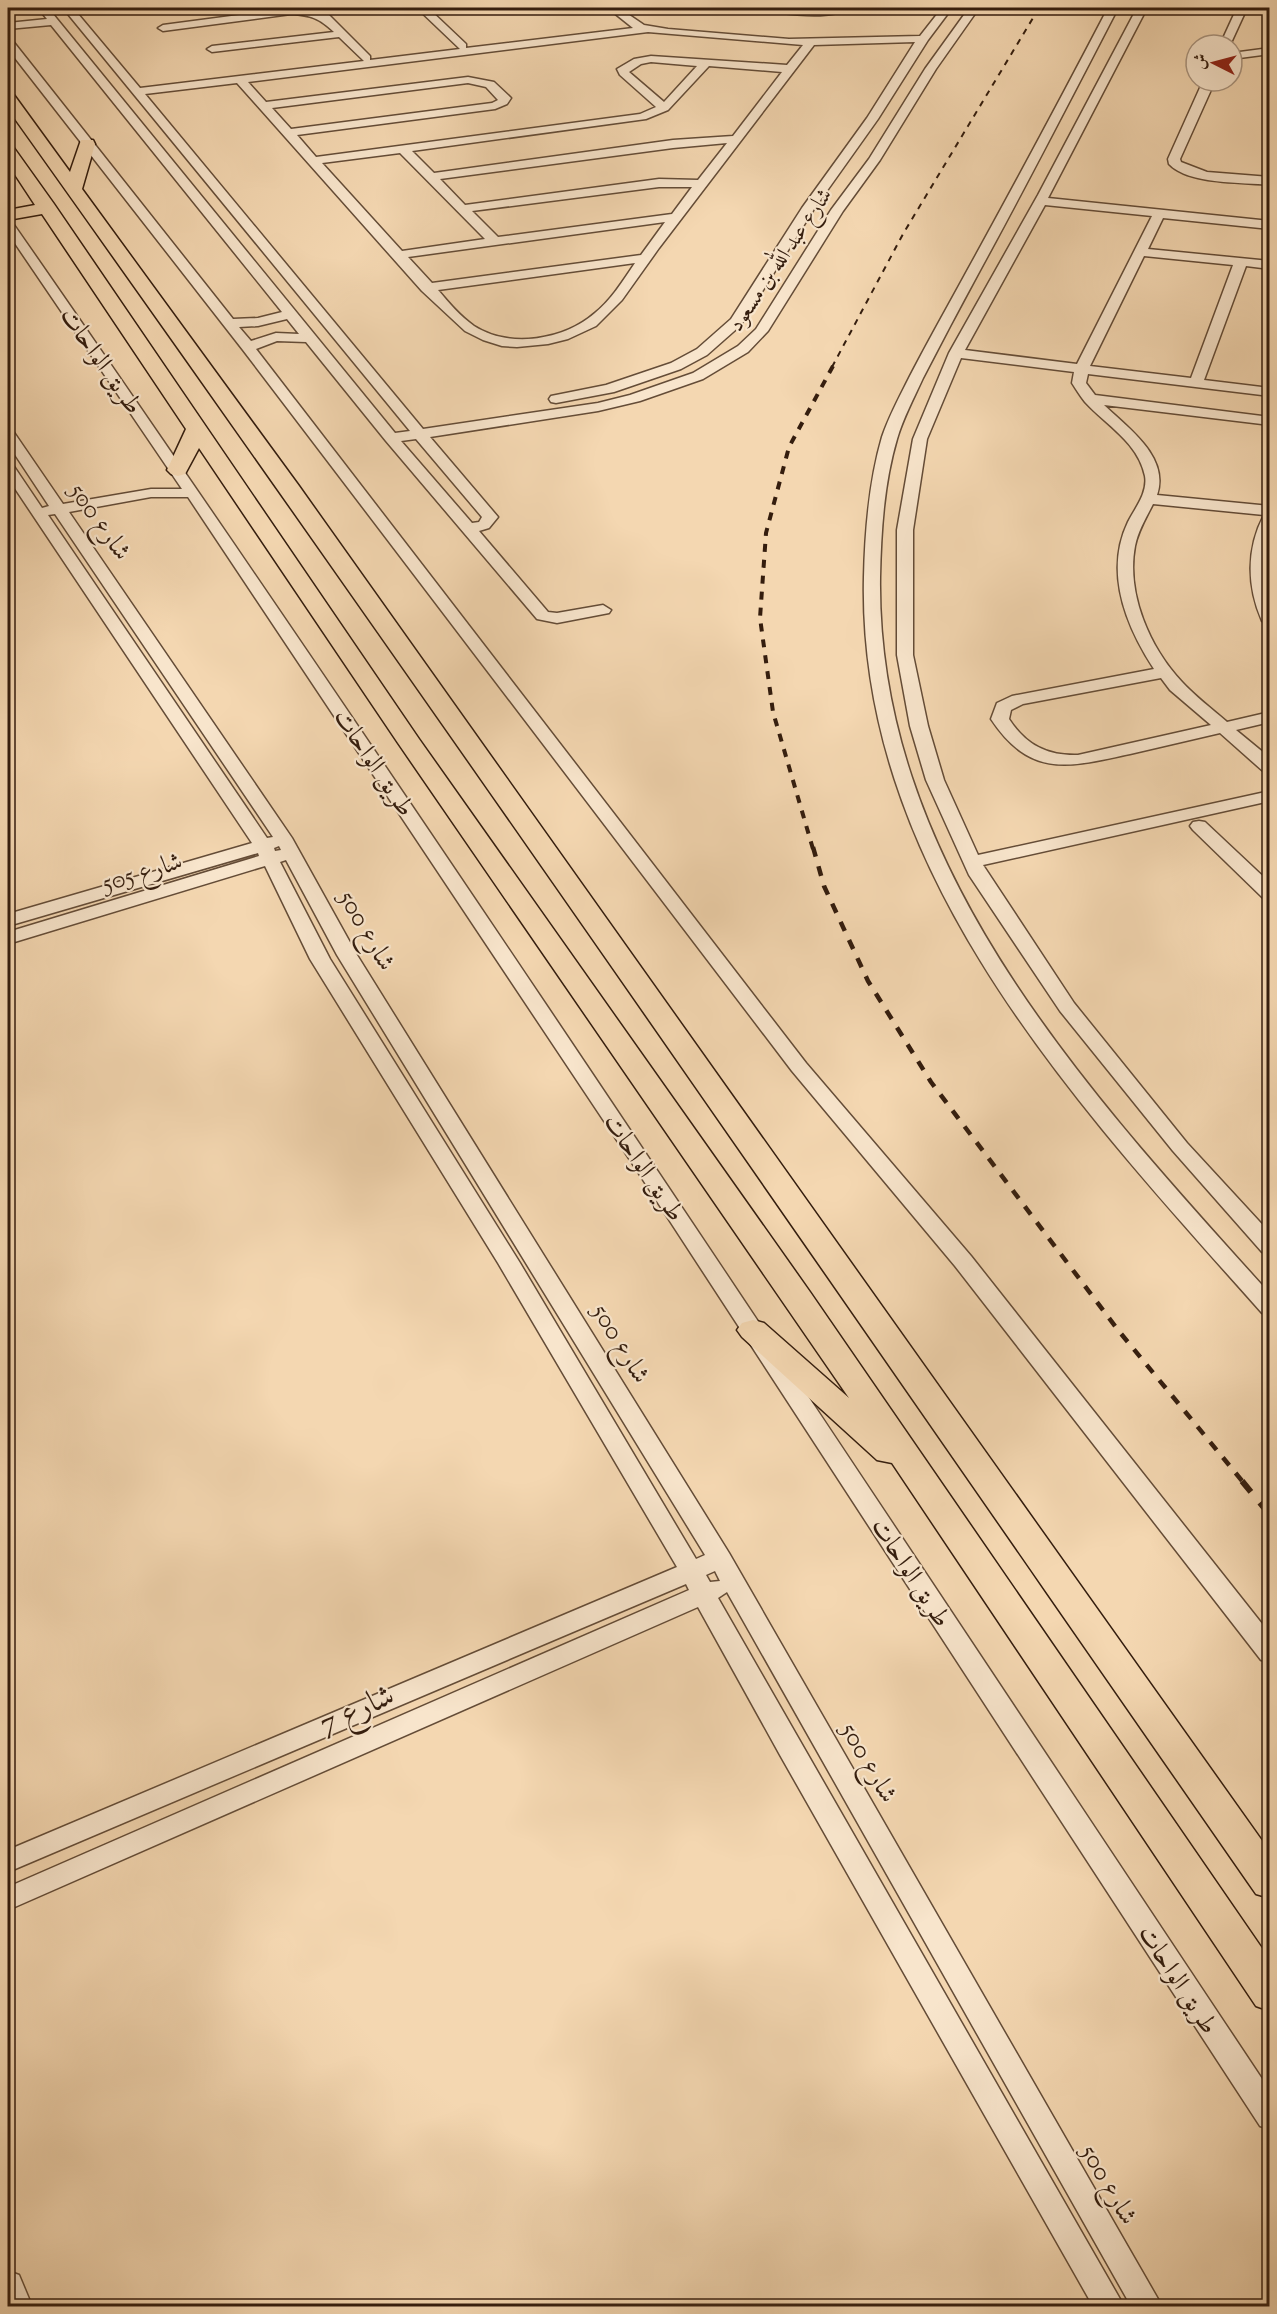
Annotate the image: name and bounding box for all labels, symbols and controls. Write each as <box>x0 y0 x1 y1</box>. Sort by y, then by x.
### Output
north arrow <box>1184 33 1244 93</box>
text: ش <box>1189 53 1214 71</box>
street label: شارع عبد الله بن مسعود <box>718 180 841 339</box>
street label: طريق الواحات <box>49 300 151 423</box>
street label: شارع 500 <box>57 475 139 569</box>
street label: طريق الواحات <box>323 702 423 825</box>
street label: شارع 505 <box>96 844 188 905</box>
street label: شارع 500 <box>326 883 404 979</box>
street label: طريق الواحات <box>593 1107 693 1230</box>
street label: شارع 500 <box>580 1296 658 1392</box>
street label: طريق الواحات <box>861 1511 959 1635</box>
street label: شارع 7 <box>312 1674 403 1749</box>
street label: شارع 500 <box>828 1715 906 1811</box>
street label: طريق الواحات <box>1128 1918 1226 2042</box>
street label: شارع 500 <box>1068 2137 1146 2233</box>

